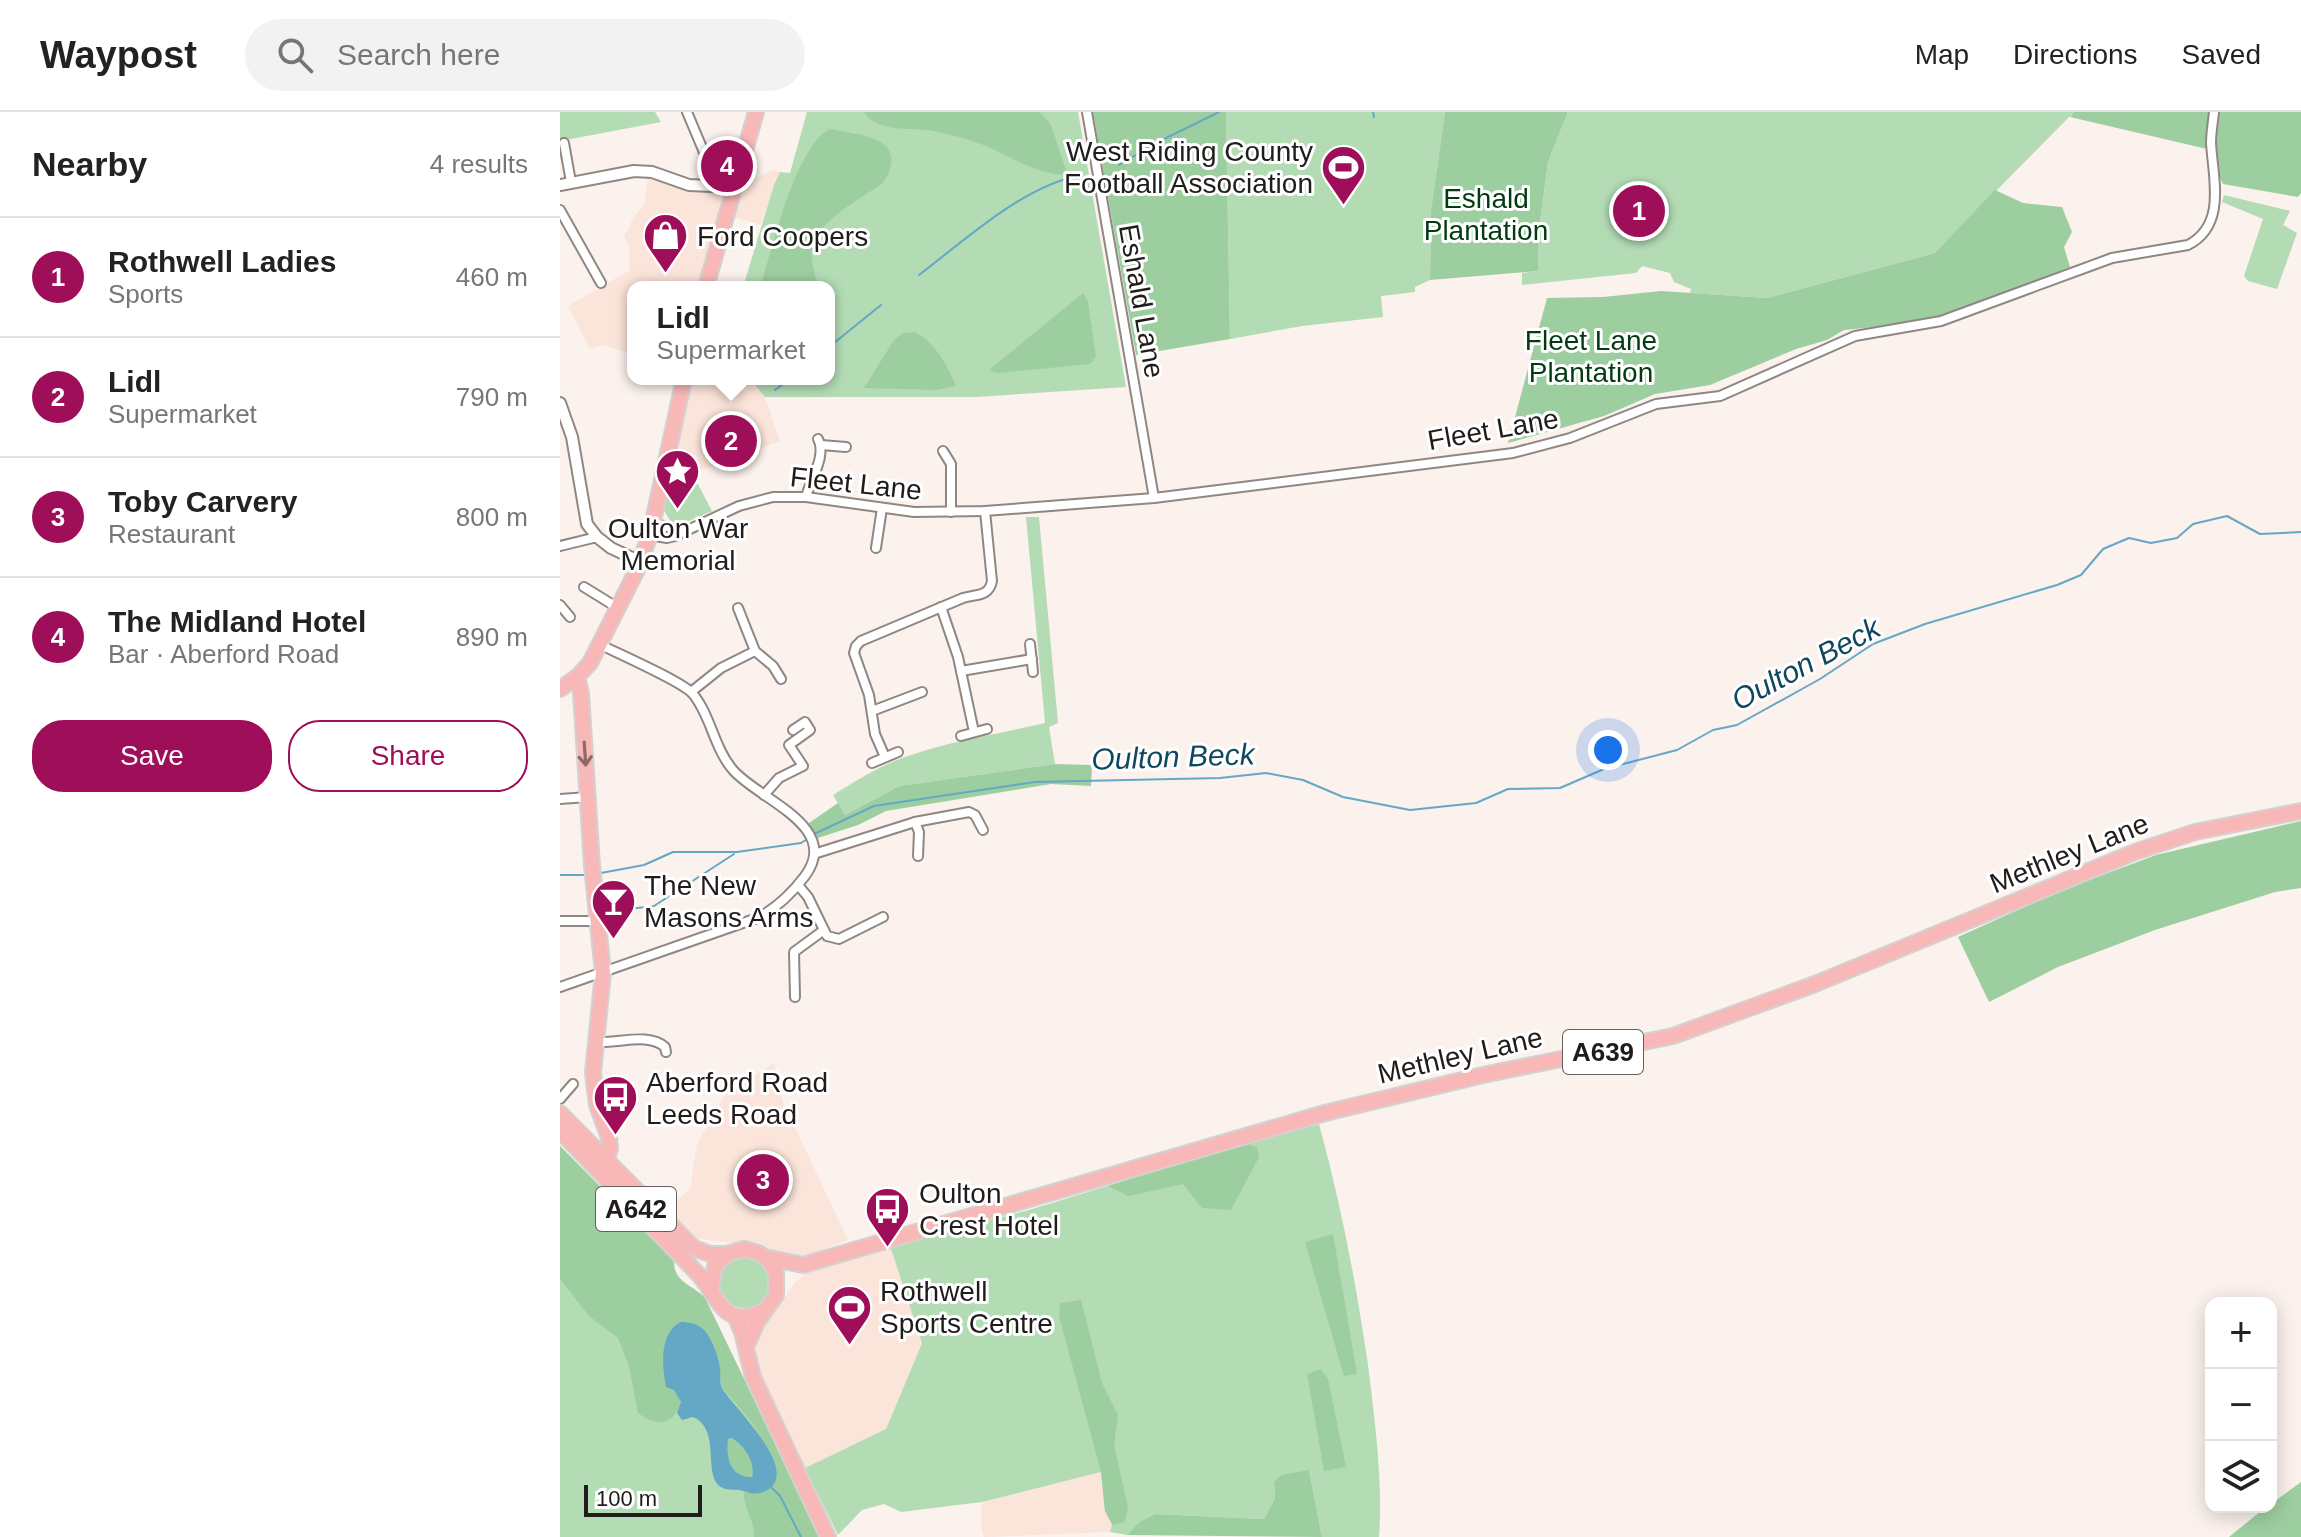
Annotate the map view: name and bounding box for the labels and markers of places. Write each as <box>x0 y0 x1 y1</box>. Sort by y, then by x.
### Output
pin: 4 <box>701 136 753 196</box>
place label: West Riding County Football Association <box>1064 136 1313 199</box>
sports icon: West Riding County Football Association <box>1320 143 1368 206</box>
pin: 1 <box>1613 181 1665 241</box>
shop icon: Ford Coopers <box>642 212 690 275</box>
place label: Ford Coopers <box>697 221 868 252</box>
pin: 2 <box>705 411 757 471</box>
place icon: Oulton War Memorial <box>654 447 702 510</box>
place label: Oulton War Memorial <box>608 513 748 576</box>
place label: The New Masons Arms <box>644 870 814 933</box>
bar icon: The New Masons Arms <box>589 877 637 940</box>
place label: Aberford Road Leeds Road <box>646 1067 828 1130</box>
bus stop icon: Aberford Road Leeds Road <box>591 1074 639 1137</box>
pin: 3 <box>737 1150 789 1210</box>
place label: Oulton Crest Hotel <box>919 1178 1059 1241</box>
bus stop icon: Oulton Crest Hotel <box>864 1185 912 1248</box>
place label: Rothwell Sports Centre <box>880 1276 1053 1339</box>
sports icon: Rothwell Sports Centre <box>825 1283 873 1346</box>

